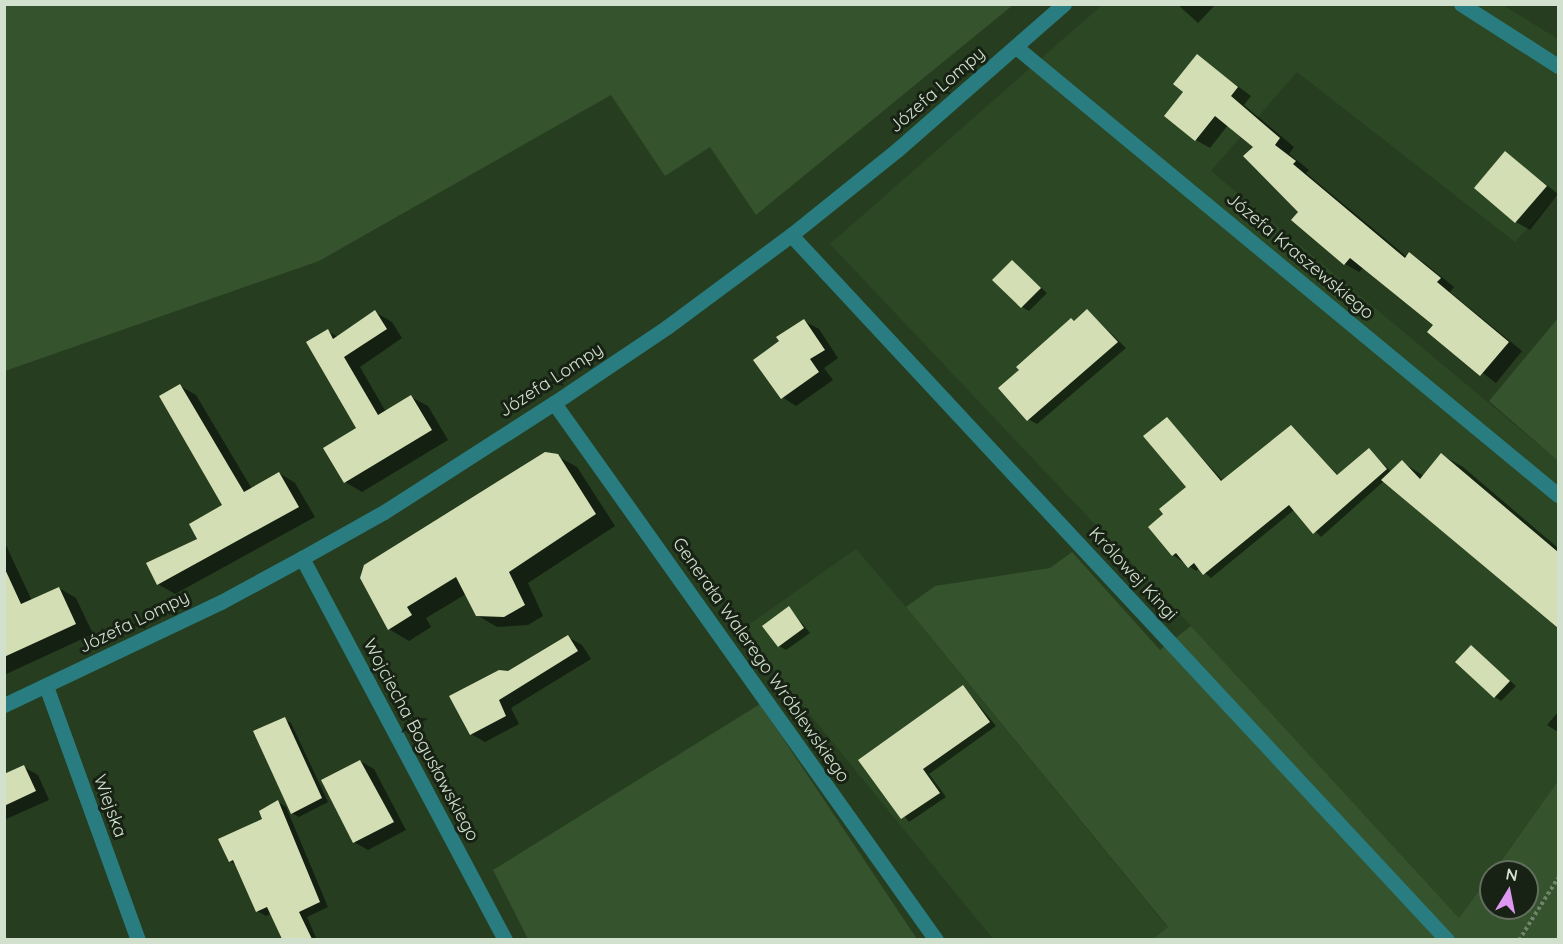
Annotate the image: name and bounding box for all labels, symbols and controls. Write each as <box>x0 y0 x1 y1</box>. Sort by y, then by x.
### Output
street label: Józefa Lompy <box>885 43 989 137</box>
street label: Józefa Kraszewskiego <box>1222 188 1378 324</box>
street label: Józefa Lompy <box>495 338 607 422</box>
street label: Królowej Kingi <box>1084 523 1182 625</box>
street label: Generała Walerego Wróblewskiego <box>668 533 854 787</box>
street label: Józefa Lompy <box>75 586 193 658</box>
street label: Wojciecha Bogusławskiego <box>358 635 484 845</box>
street label: Wiejska <box>89 772 131 840</box>
north arrow <box>1479 860 1539 920</box>
text: N <box>1504 863 1519 885</box>

